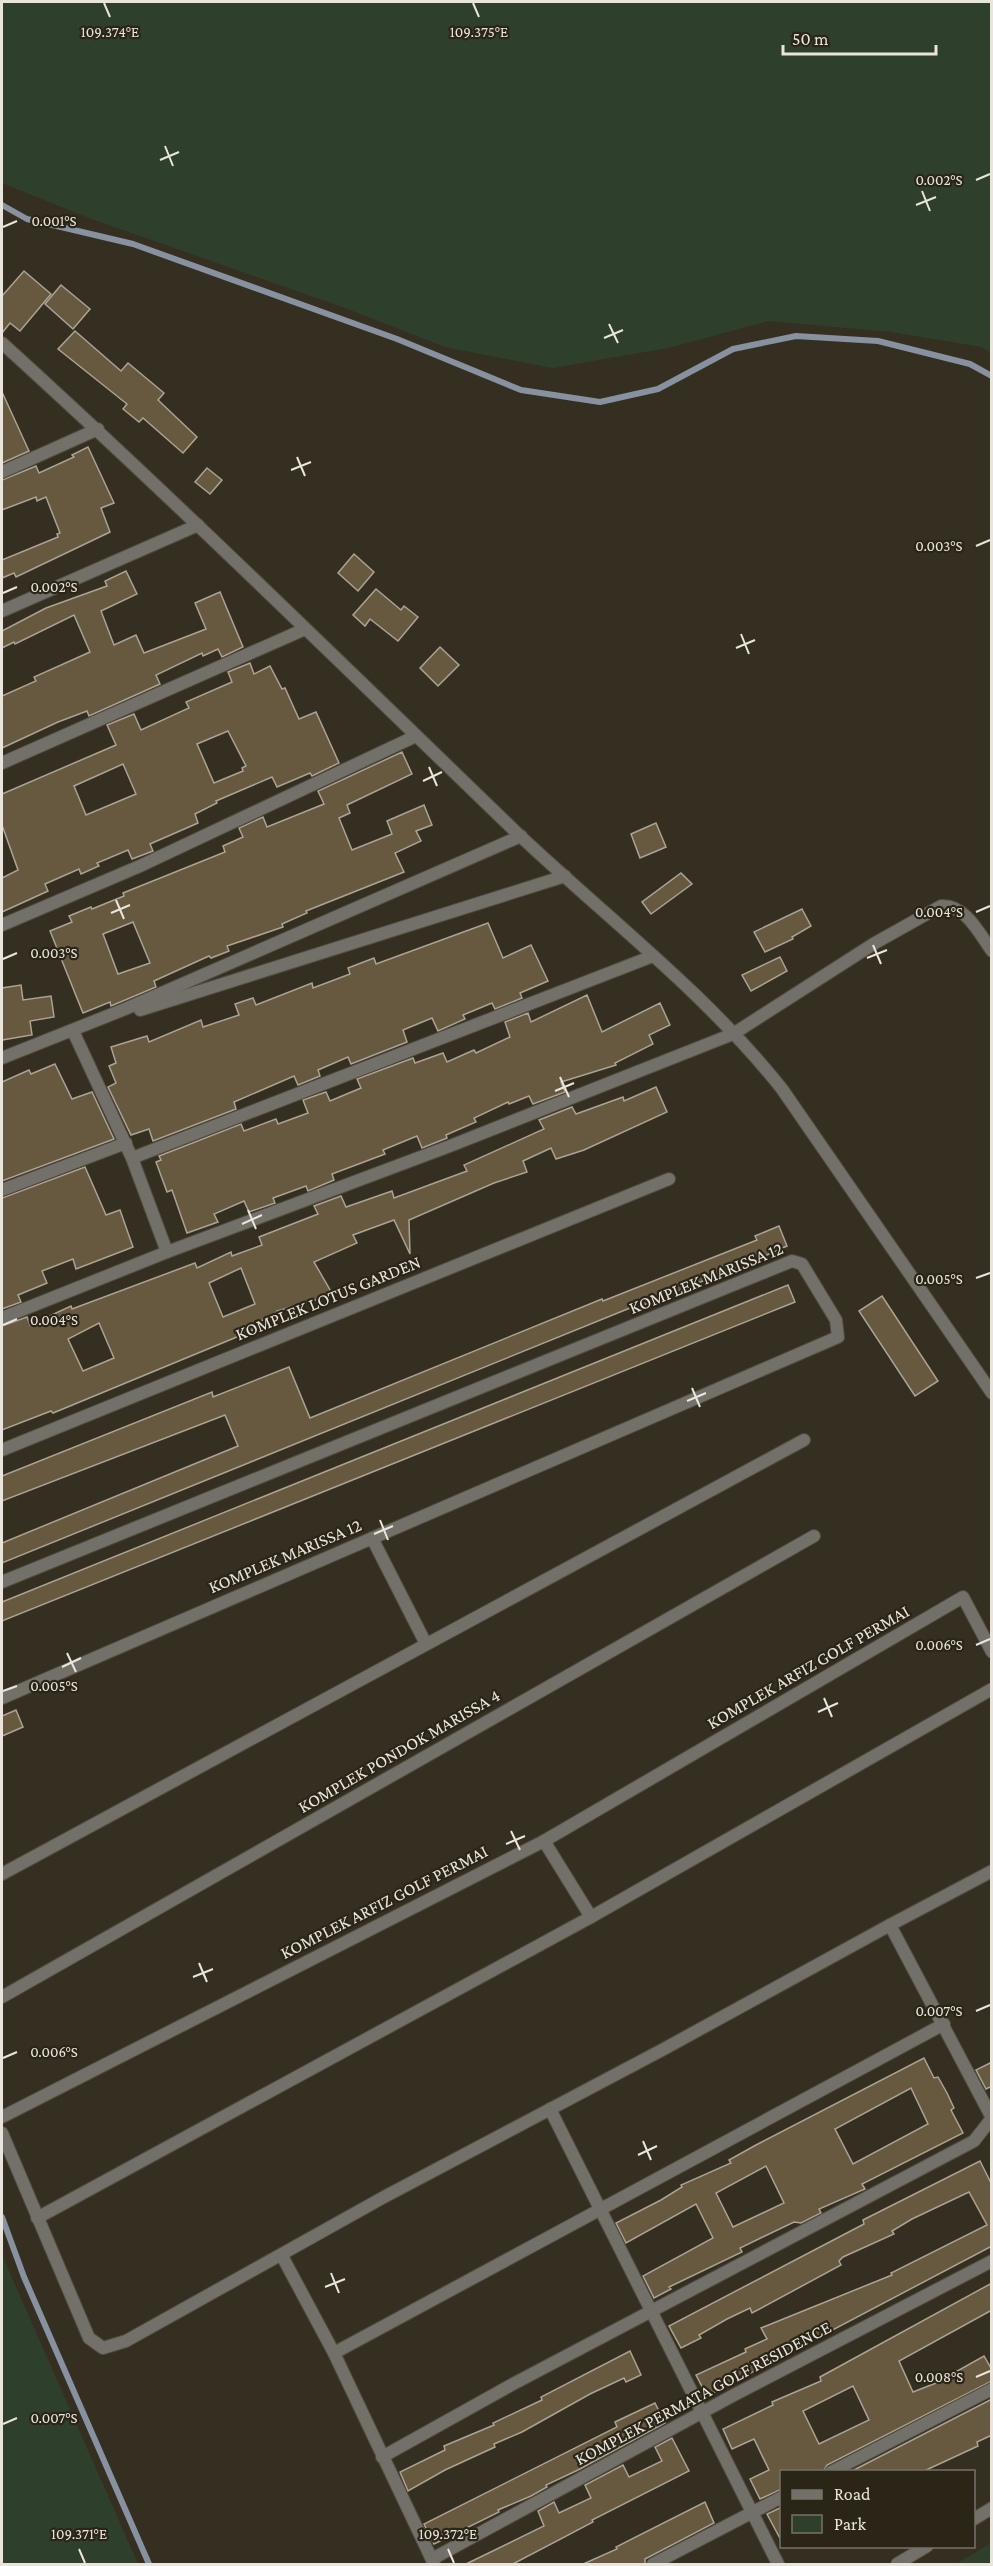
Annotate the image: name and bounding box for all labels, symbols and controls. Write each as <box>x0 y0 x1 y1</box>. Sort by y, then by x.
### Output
scale bar <box>783 18 936 56</box>
text: 109.374°E <box>81 24 139 40</box>
text: 109.375°E <box>450 24 508 40</box>
text: 50 m <box>792 29 829 49</box>
text: 0.002°S <box>915 172 963 188</box>
text: 0.001°S <box>31 213 77 229</box>
text: 0.003°S <box>915 538 963 554</box>
text: 0.002°S <box>30 579 78 595</box>
text: 0.004°S <box>915 904 963 920</box>
text: 0.003°S <box>30 945 78 961</box>
street label: KOMPLEK MARISSA 12 <box>626 1238 786 1318</box>
street label: KOMPLEK LOTUS GARDEN <box>233 1252 424 1344</box>
text: 0.005°S <box>915 1271 963 1287</box>
text: 0.004°S <box>30 1312 78 1328</box>
street label: KOMPLEK MARISSA 12 <box>205 1515 365 1597</box>
street label: KOMPLEK ARFIZ GOLF PERMAI <box>703 1601 913 1733</box>
text: 0.006°S <box>915 1637 963 1653</box>
text: 0.005°S <box>30 1678 78 1694</box>
street label: KOMPLEK PONDOK MARISSA 4 <box>295 1685 503 1817</box>
street label: KOMPLEK ARFIZ GOLF PERMAI <box>277 1841 491 1963</box>
text: 0.007°S <box>916 2003 963 2019</box>
text: 0.006°S <box>30 2044 78 2060</box>
street label: KOMPLEK PERMATA GOLF RESIDENCE <box>572 2317 835 2469</box>
text: 0.008°S <box>915 2369 963 2385</box>
text: 0.007°S <box>31 2410 78 2426</box>
legend <box>780 2470 975 2548</box>
text: Road <box>834 2484 871 2504</box>
text: Park <box>834 2514 866 2534</box>
text: 109.371°E <box>51 2526 107 2542</box>
text: 109.372°E <box>419 2526 477 2542</box>

